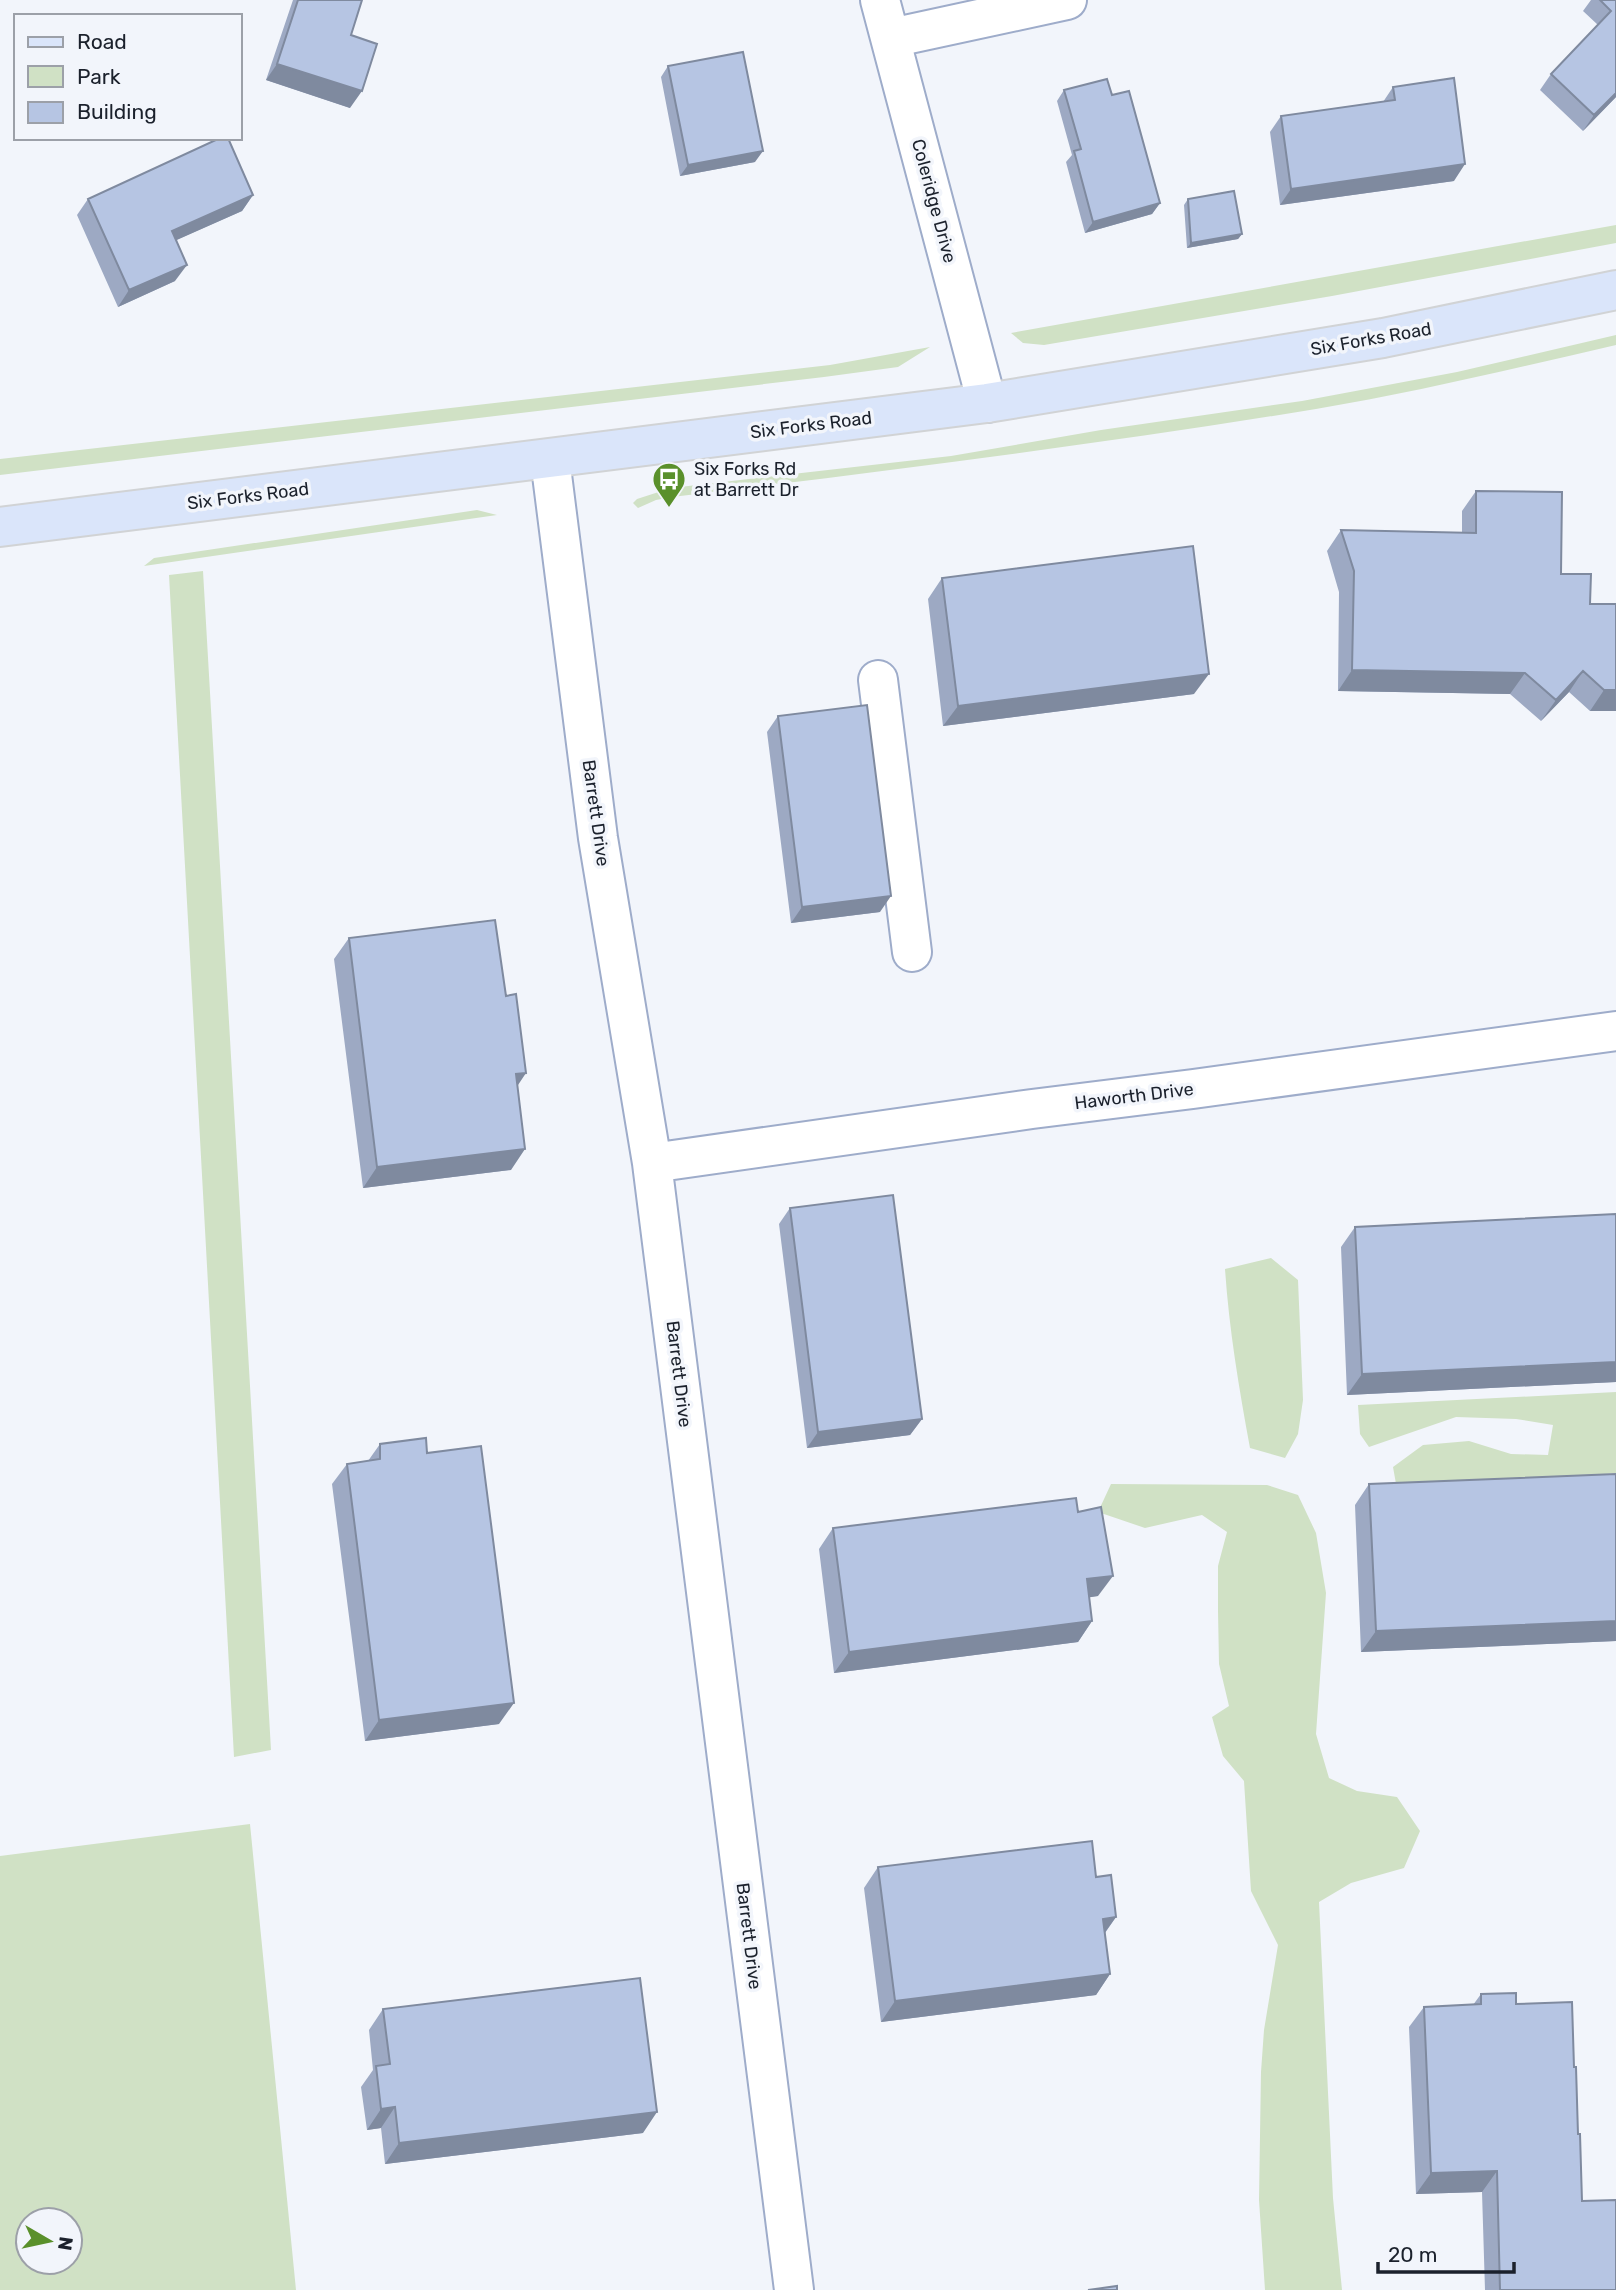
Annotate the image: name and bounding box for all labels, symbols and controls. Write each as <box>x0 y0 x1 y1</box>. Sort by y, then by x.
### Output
legend <box>14 14 242 140</box>
text: Road <box>77 29 127 54</box>
text: Park <box>77 64 121 89</box>
text: Building <box>77 99 157 124</box>
street label: Coleridge Drive <box>907 137 961 265</box>
street label: Six Forks Road <box>1309 318 1433 360</box>
street label: Six Forks Road <box>749 407 873 443</box>
place label: Six Forks Rd at Barrett Dr <box>694 458 799 501</box>
bus stop icon: Six Forks Rd at Barrett Dr <box>650 460 688 509</box>
street label: Six Forks Road <box>186 478 310 514</box>
street label: Barrett Drive <box>578 758 614 868</box>
street label: Haworth Drive <box>1073 1078 1195 1114</box>
street label: Barrett Drive <box>662 1319 696 1429</box>
street label: Barrett Drive <box>732 1881 766 1991</box>
north arrow <box>14 2206 84 2276</box>
scale bar <box>1378 2230 1514 2274</box>
text: N <box>53 2235 78 2252</box>
text: 20 m <box>1388 2242 1437 2267</box>

